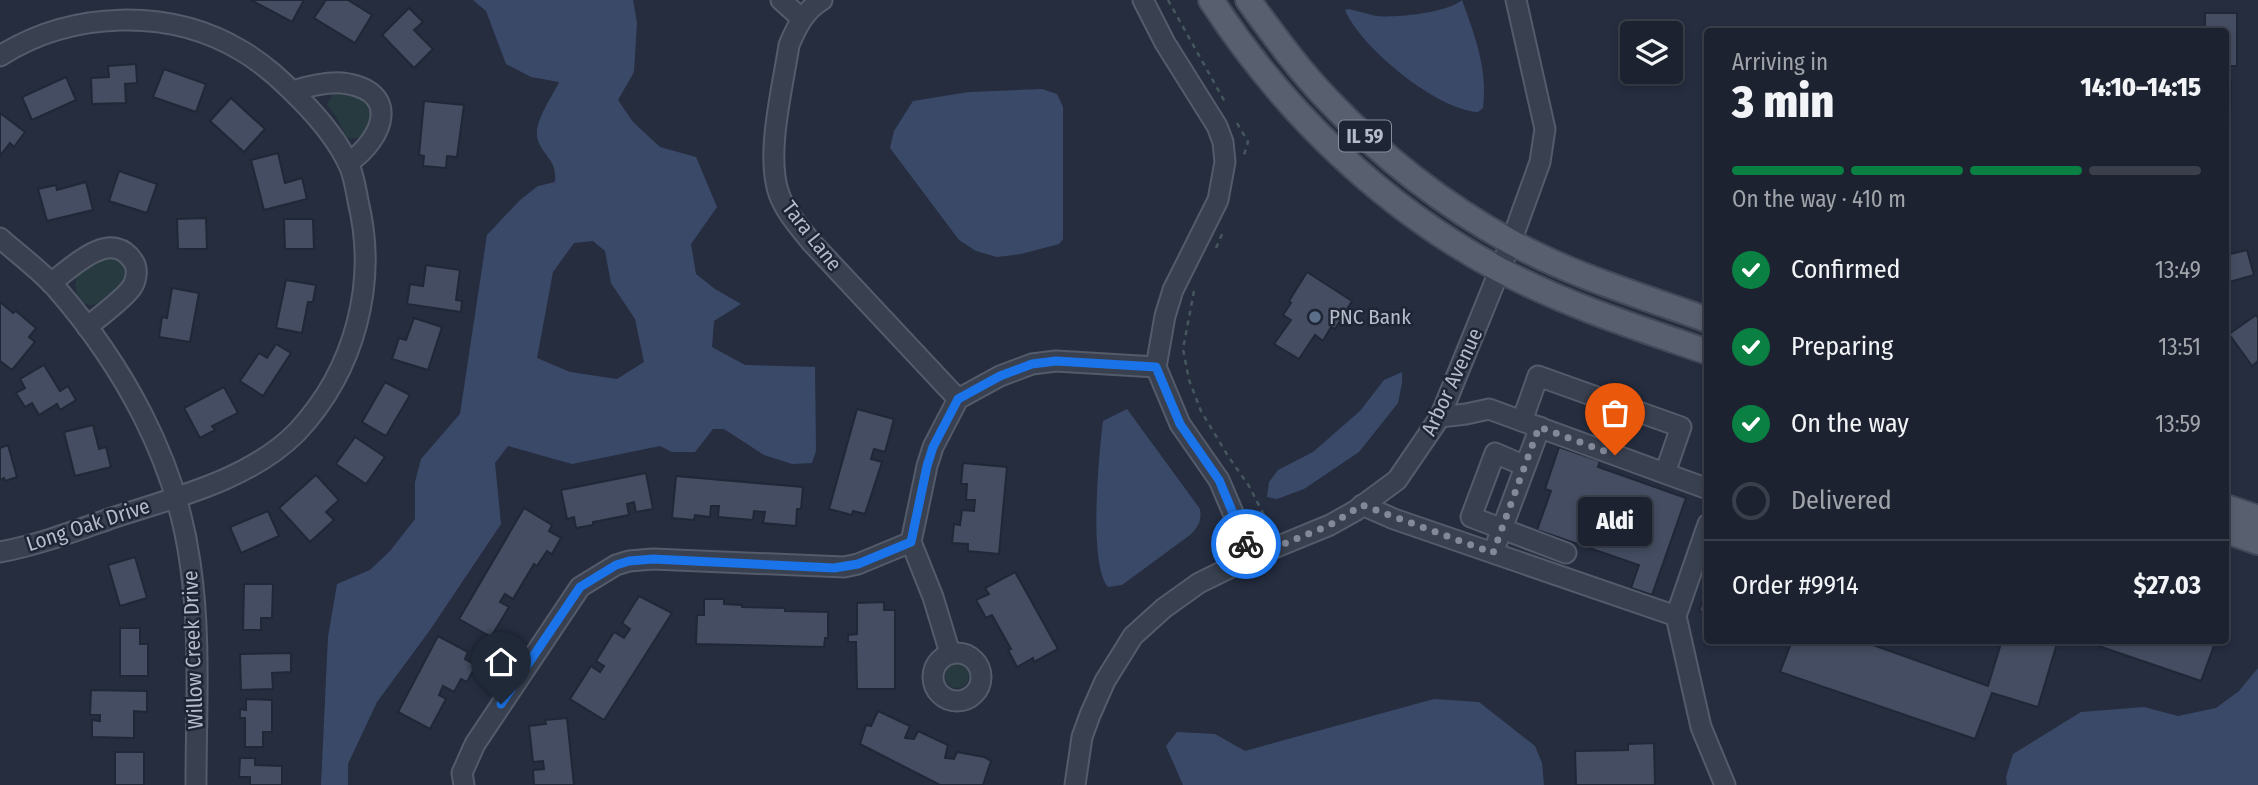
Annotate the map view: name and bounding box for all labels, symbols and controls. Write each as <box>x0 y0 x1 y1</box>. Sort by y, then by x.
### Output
map controls <box>1620 21 1683 84</box>
button: layers <box>1620 21 1683 84</box>
text: Arriving in <box>1732 48 1828 76</box>
text: 14:10–14:15 <box>2080 72 2201 103</box>
text: 3 min <box>1732 74 1834 129</box>
road number: IL 59 <box>1339 120 1391 152</box>
text: On the way · 410 m <box>1732 185 1906 213</box>
street label: Tara Lane <box>777 196 847 276</box>
icon: check <box>1732 251 1770 289</box>
text: Confirmed <box>1791 254 1901 285</box>
text: 13:49 <box>2155 256 2201 284</box>
place label: PNC Bank <box>1329 304 1411 330</box>
marker: PNC Bank <box>1307 309 1323 325</box>
street label: Arbor Avenue <box>1416 324 1488 440</box>
icon: check <box>1732 328 1770 366</box>
text: Preparing <box>1791 331 1893 362</box>
text: 13:51 <box>2158 333 2201 361</box>
pin <box>1585 383 1645 455</box>
icon: bag <box>1596 394 1634 432</box>
icon: check <box>1732 405 1770 443</box>
text: On the way <box>1791 408 1909 439</box>
text: 13:59 <box>2155 410 2201 438</box>
text: Delivered <box>1791 485 1892 516</box>
street label: Long Oak Drive <box>23 493 153 557</box>
callout: Aldi <box>1578 497 1652 546</box>
text: Aldi <box>1596 507 1634 535</box>
courier <box>1211 509 1281 579</box>
icon: bike <box>1227 525 1265 563</box>
street label: Willow Creek Drive <box>177 570 209 730</box>
text: Order #9914 <box>1732 570 1858 601</box>
text: $27.03 <box>2134 570 2201 601</box>
pin <box>471 632 531 704</box>
icon: home <box>482 643 520 681</box>

